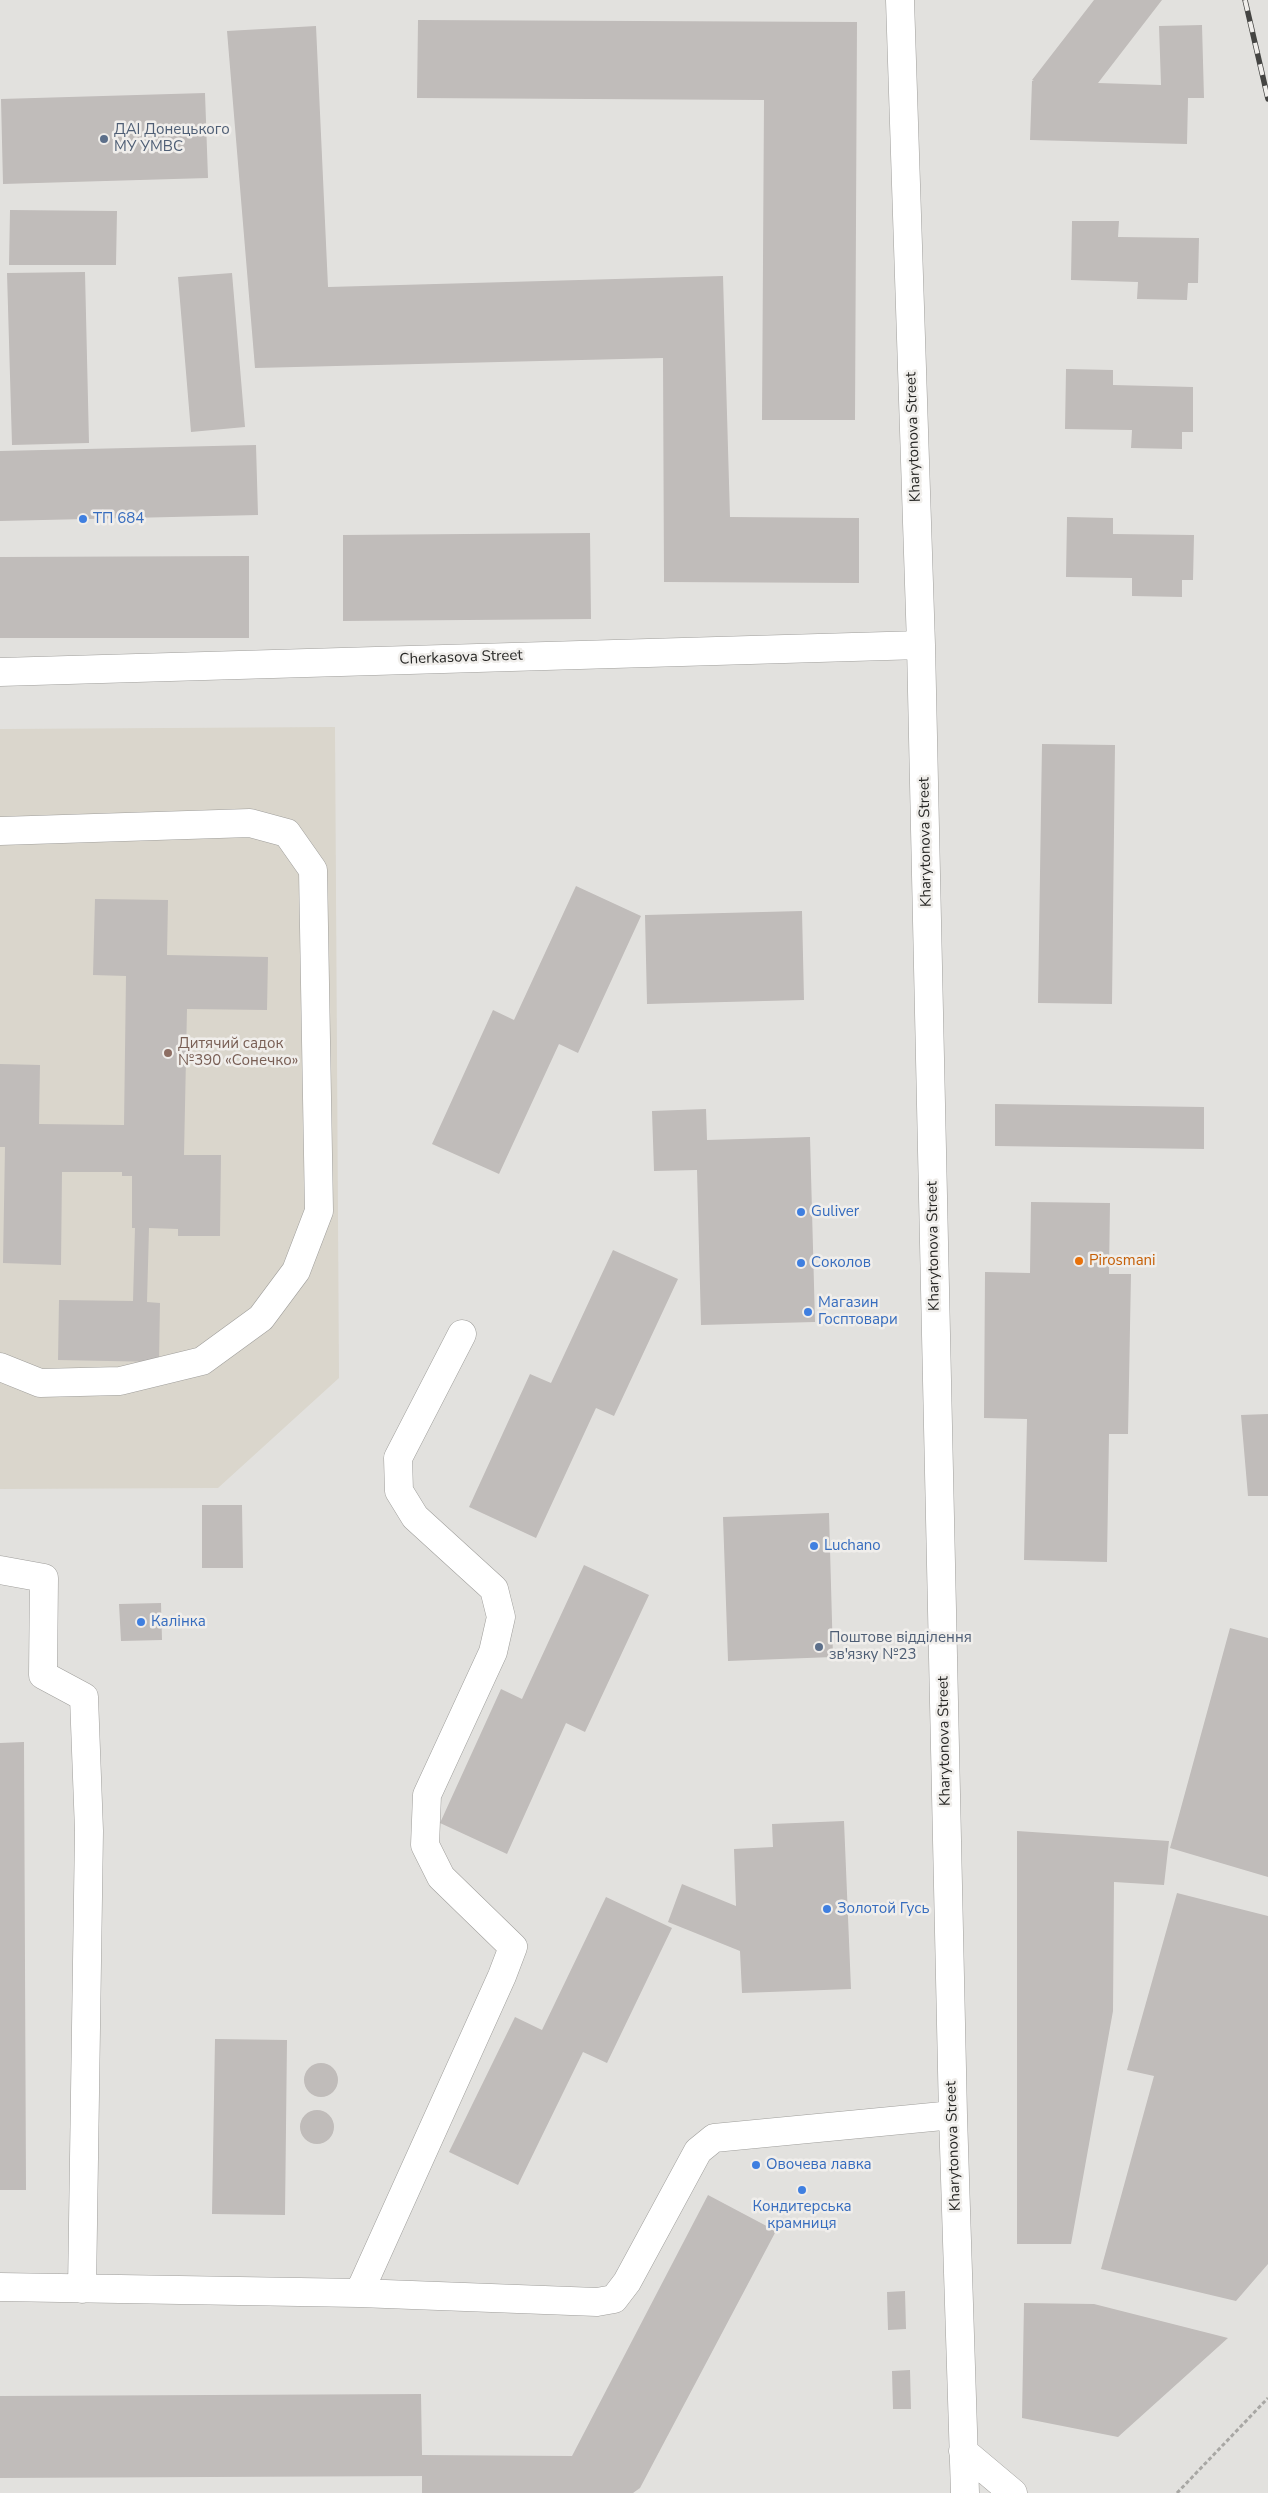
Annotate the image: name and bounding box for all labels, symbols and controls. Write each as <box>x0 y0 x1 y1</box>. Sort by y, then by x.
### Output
place label: ДАІ Донецького МУ УМВС <box>114 121 230 156</box>
marker: ДАІ Донецького МУ УМВС <box>98 133 110 145</box>
street label: Kharytonova Street <box>903 372 925 502</box>
place label: ТП 684 <box>93 510 144 528</box>
marker: ТП 684 <box>77 513 89 525</box>
street label: Cherkasova Street <box>399 647 523 669</box>
street label: Kharytonova Street <box>916 777 936 907</box>
place label: Дитячий садок №390 «Сонечко» <box>178 1035 298 1070</box>
marker: Дитячий садок №390 «Сонечко» <box>162 1047 174 1059</box>
street label: Kharytonova Street <box>924 1181 944 1311</box>
place label: Guliver <box>811 1203 859 1221</box>
marker: Guliver <box>795 1206 807 1218</box>
place label: Pirosmani <box>1089 1252 1156 1270</box>
place label: Соколов <box>811 1254 871 1272</box>
marker: Pirosmani <box>1073 1255 1085 1267</box>
marker: Соколов <box>795 1257 807 1269</box>
place label: Магазин Госптовари <box>818 1294 898 1329</box>
marker: Магазин Госптовари <box>802 1306 814 1318</box>
place label: Luchano <box>824 1537 881 1555</box>
marker: Luchano <box>808 1540 820 1552</box>
place label: Калінка <box>151 1613 206 1631</box>
marker: Калінка <box>135 1616 147 1628</box>
place label: Поштове відділення зв'язку №23 <box>829 1629 972 1664</box>
marker: Поштове відділення зв'язку №23 <box>813 1641 825 1653</box>
street label: Kharytonova Street <box>935 1676 955 1806</box>
place label: Золотой Гусь <box>837 1900 929 1918</box>
marker: Золотой Гусь <box>821 1903 833 1915</box>
street label: Kharytonova Street <box>943 2081 965 2211</box>
place label: Овочева лавка <box>766 2156 872 2174</box>
marker: Овочева лавка <box>750 2159 762 2171</box>
marker: Кондитерська крамниця <box>796 2184 808 2196</box>
place label: Кондитерська крамниця <box>752 2198 852 2233</box>

